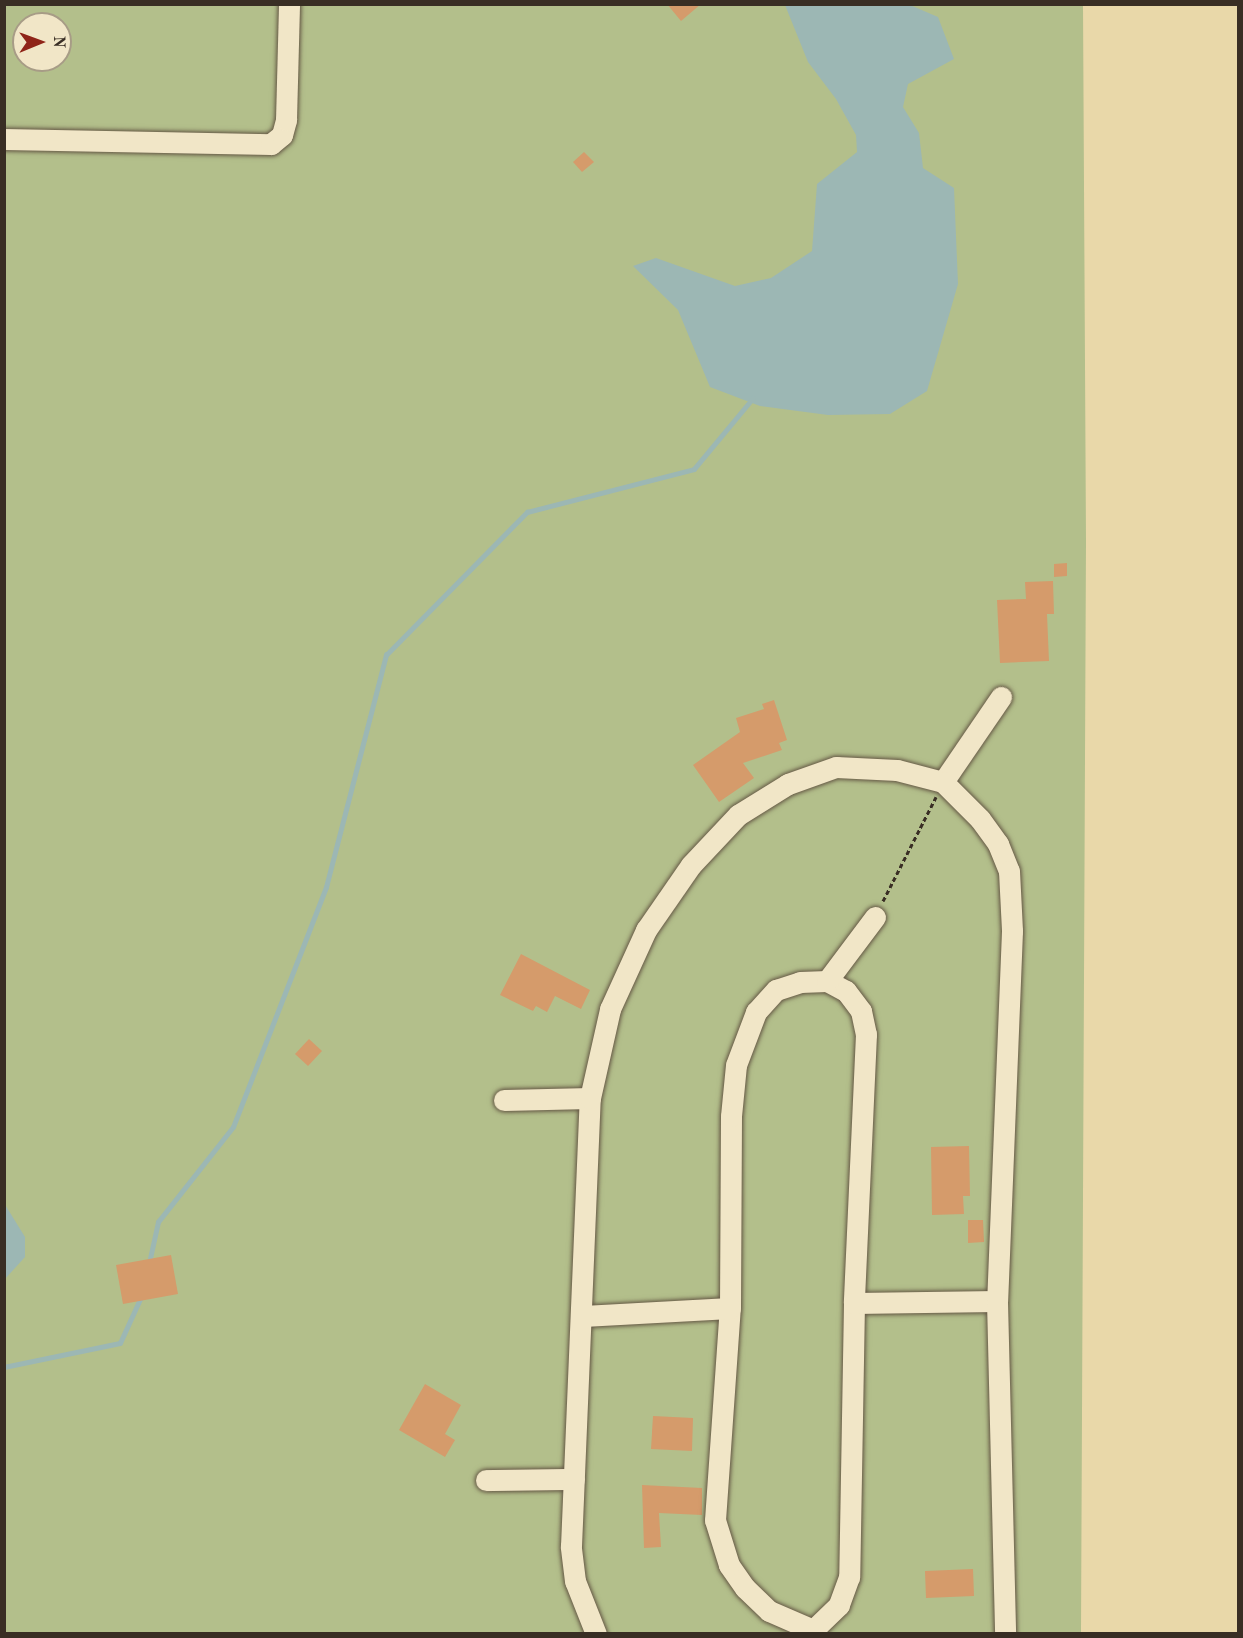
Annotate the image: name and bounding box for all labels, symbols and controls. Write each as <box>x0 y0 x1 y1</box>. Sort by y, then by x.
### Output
north arrow <box>12 12 72 72</box>
text: N <box>50 35 66 48</box>

